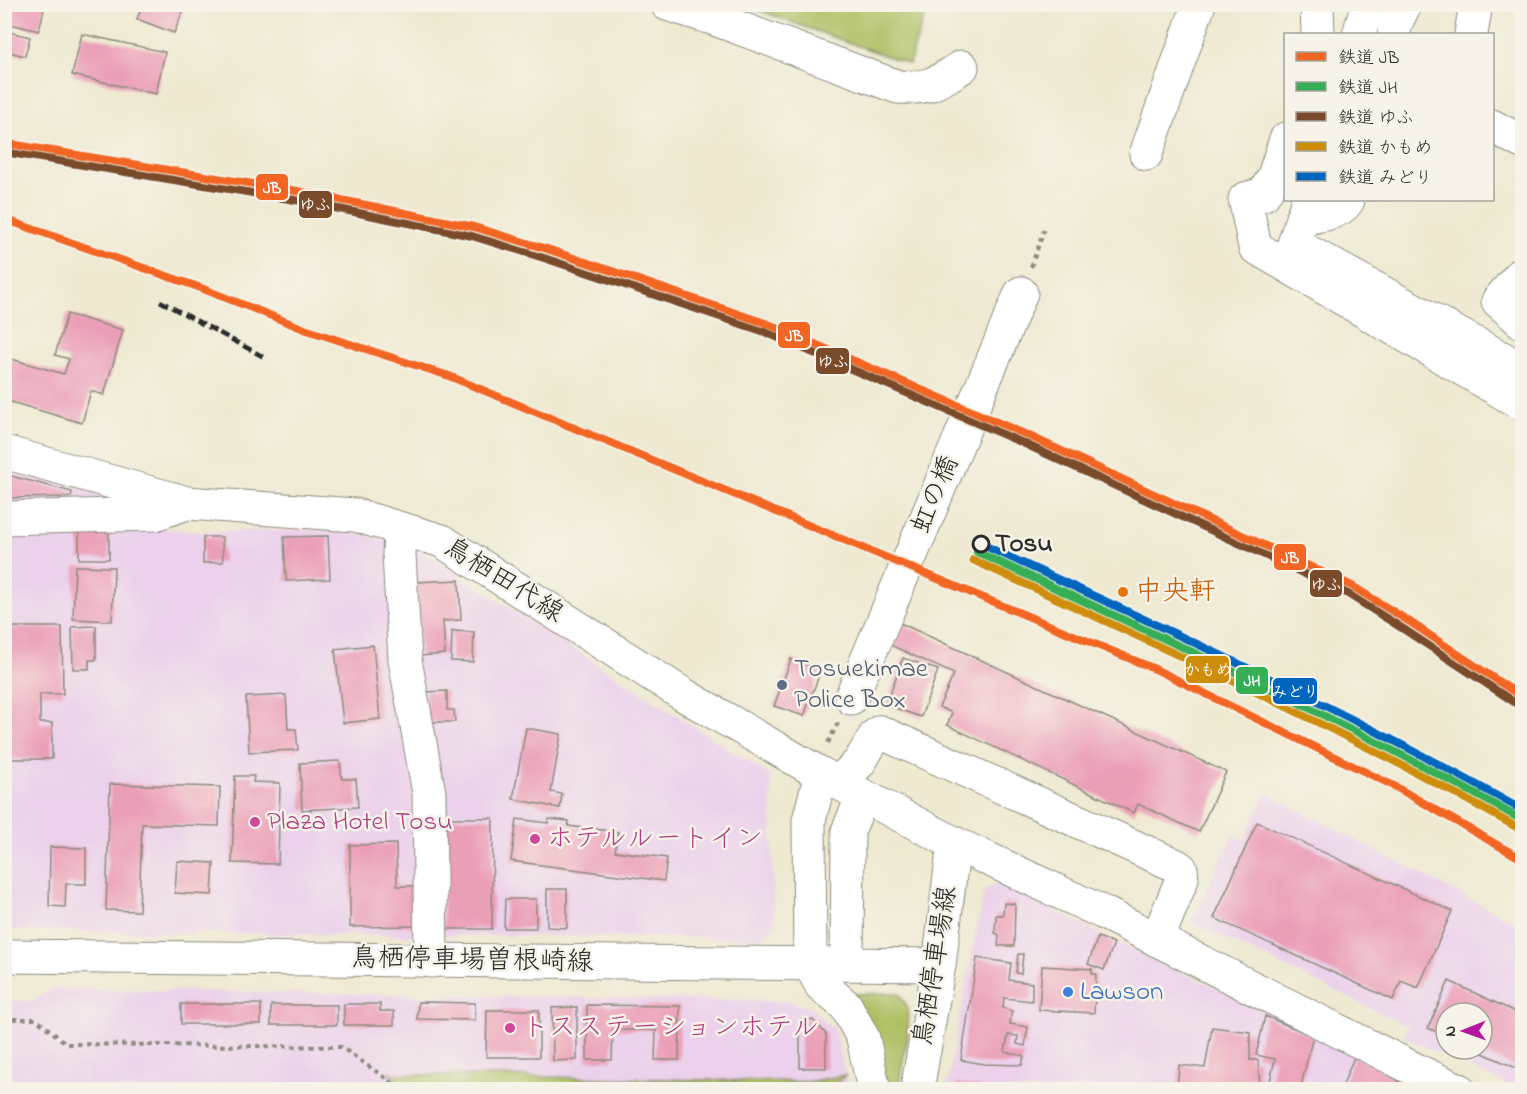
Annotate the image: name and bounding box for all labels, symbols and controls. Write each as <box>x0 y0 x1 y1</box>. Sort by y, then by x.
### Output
legend <box>1284 33 1494 201</box>
text: 鉄道 JB <box>1338 46 1399 72</box>
text: 鉄道 JH <box>1338 76 1398 102</box>
text: 鉄道 ゆふ <box>1338 106 1414 132</box>
text: 鉄道 かもめ <box>1338 136 1433 162</box>
text: 鉄道 みどり <box>1338 166 1433 192</box>
line badge: JB <box>255 173 289 201</box>
text: JB <box>263 177 282 201</box>
line badge: ゆふ <box>298 190 333 219</box>
text: ゆふ <box>299 194 331 218</box>
line badge: JB <box>777 321 811 349</box>
text: JB <box>785 325 804 349</box>
line badge: ゆふ <box>815 347 850 375</box>
text: ゆふ <box>817 351 849 375</box>
street label: 虹の橋 <box>902 450 970 540</box>
place label: Tosu <box>995 525 1053 564</box>
street label: 鳥栖田代線 <box>435 529 571 633</box>
marker: Tosu <box>972 535 990 553</box>
line badge: JB <box>1273 543 1307 571</box>
text: JB <box>1281 547 1300 571</box>
line badge: ゆふ <box>1309 569 1343 598</box>
place label: 中央軒 <box>1135 573 1216 612</box>
text: ゆふ <box>1310 574 1342 598</box>
marker: 中央軒 <box>1116 585 1130 599</box>
place label: Tosuekimae Police Box <box>794 650 929 720</box>
line badge: かもめ <box>1185 655 1230 684</box>
text: かもめ <box>1184 659 1232 683</box>
line badge: JH <box>1235 666 1269 695</box>
text: JH <box>1243 670 1261 694</box>
line badge: みどり <box>1272 677 1318 705</box>
marker: Tosuekimae Police Box <box>775 678 789 692</box>
text: みどり <box>1271 681 1319 705</box>
place label: Plaza Hotel Tosu <box>267 803 453 842</box>
marker: Plaza Hotel Tosu <box>248 815 262 829</box>
place label: ホテルルートイン <box>547 820 763 859</box>
marker: ホテルルートイン <box>528 832 542 846</box>
street label: 鳥栖停車場線 <box>904 883 968 1049</box>
street label: 鳥栖停車場曽根崎線 <box>350 939 594 983</box>
place label: Lawson <box>1080 973 1163 1012</box>
marker: Lawson <box>1061 985 1075 999</box>
north arrow <box>1434 1001 1494 1061</box>
place label: トスステーションホテル <box>522 1009 819 1048</box>
marker: トスステーションホテル <box>503 1021 517 1035</box>
text: N <box>1439 1025 1463 1037</box>

